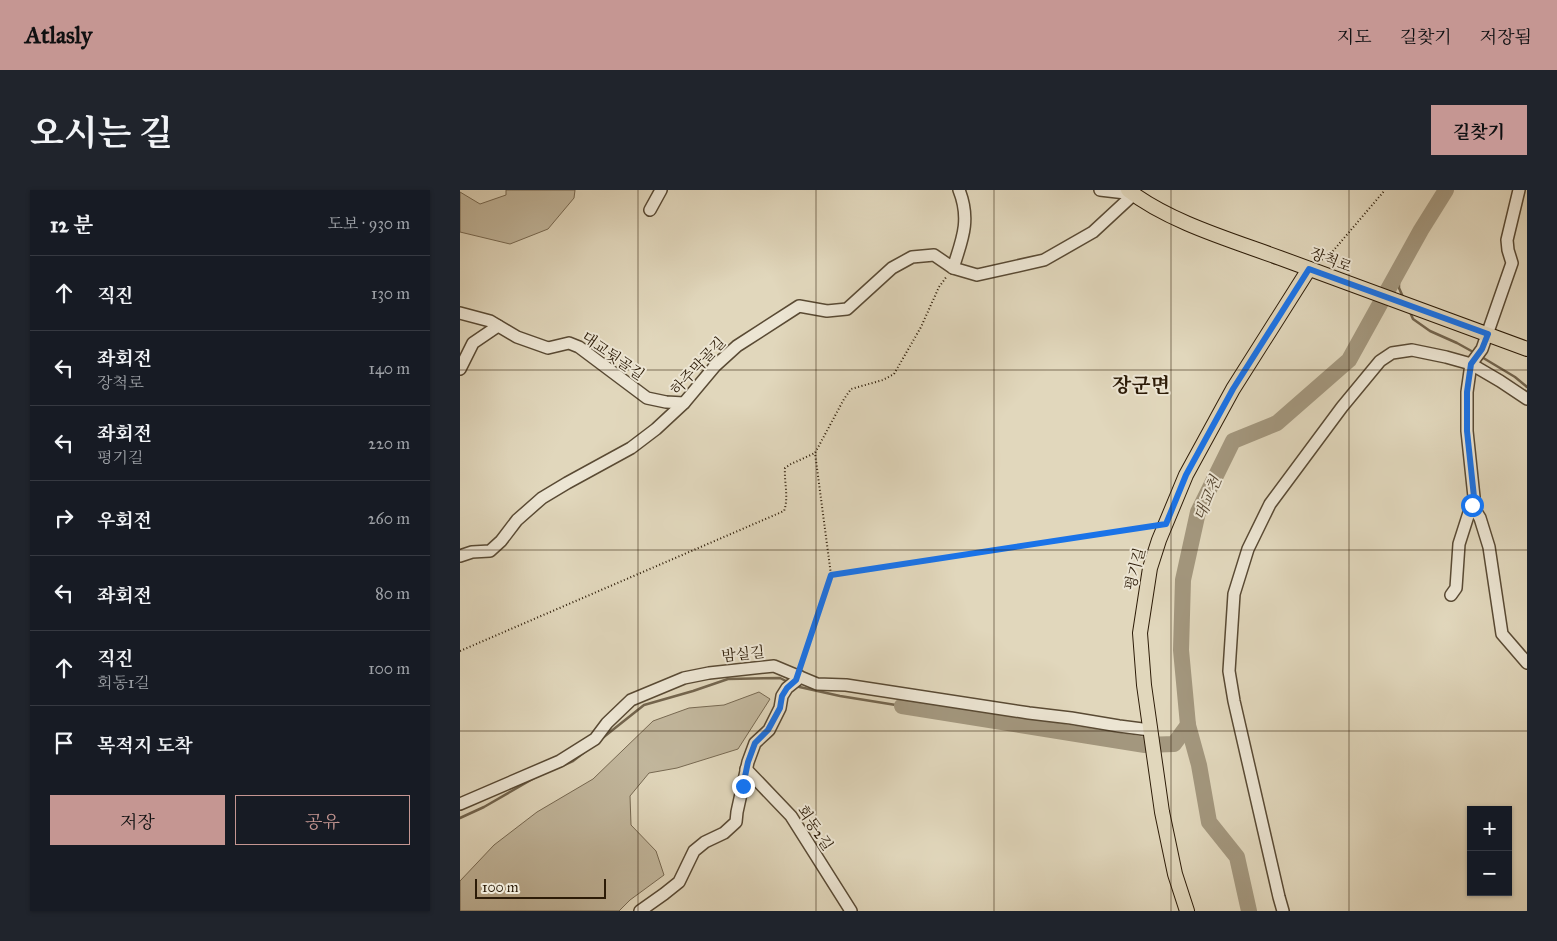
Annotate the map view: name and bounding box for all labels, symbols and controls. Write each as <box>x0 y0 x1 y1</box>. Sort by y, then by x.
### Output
text: Atlasly <box>25 20 92 50</box>
text: 지도 <box>1337 26 1372 48</box>
text: 길찾기 <box>1400 26 1452 48</box>
text: 저장됨 <box>1480 26 1532 48</box>
button: 길찾기 <box>1431 105 1527 155</box>
text: 오시는 길 <box>30 112 173 155</box>
text: 12 분 <box>50 212 93 238</box>
text: 도보 · 930 m <box>328 214 410 233</box>
street label: 장척로 <box>1307 244 1355 276</box>
icon: ahead <box>50 279 78 307</box>
text: 직진 <box>97 284 134 307</box>
text: 130 m <box>371 284 410 303</box>
street label: 대교뒷골길 <box>578 328 648 384</box>
street label: 하주막골길 <box>667 333 729 399</box>
text: 좌회전 <box>97 347 152 370</box>
icon: left <box>50 354 78 382</box>
text: 140 m <box>369 359 410 378</box>
text: 장척로 <box>97 373 143 392</box>
district label: 장군면 <box>1112 373 1170 397</box>
text: 좌회전 <box>97 422 152 445</box>
icon: left <box>50 429 78 457</box>
text: 220 m <box>368 434 410 453</box>
text: 평기길 <box>97 448 143 467</box>
water label: 대교천 <box>1190 472 1226 523</box>
route start <box>1461 494 1484 517</box>
icon: right <box>50 504 78 532</box>
text: 우회전 <box>97 509 152 532</box>
text: 260 m <box>368 509 410 528</box>
street label: 평기길 <box>1121 546 1149 592</box>
icon: left <box>50 579 78 607</box>
text: 좌회전 <box>97 584 152 607</box>
text: 80 m <box>375 584 410 603</box>
street label: 밤실길 <box>720 643 766 665</box>
text: 직진 <box>97 647 134 670</box>
icon: ahead <box>50 654 78 682</box>
text: 100 m <box>368 659 410 678</box>
text: 회동1길 <box>97 673 150 692</box>
icon: arrive <box>50 729 78 757</box>
text: 목적지 도착 <box>97 734 193 757</box>
route end <box>732 775 755 798</box>
button: 저장 <box>50 795 225 845</box>
button: 공유 <box>235 795 410 845</box>
street label: 회동2길 <box>793 802 837 854</box>
map controls <box>1467 806 1512 896</box>
button: + <box>1467 806 1512 851</box>
button: − <box>1467 851 1512 896</box>
scale bar <box>475 876 606 899</box>
text: 100 m <box>482 879 519 896</box>

